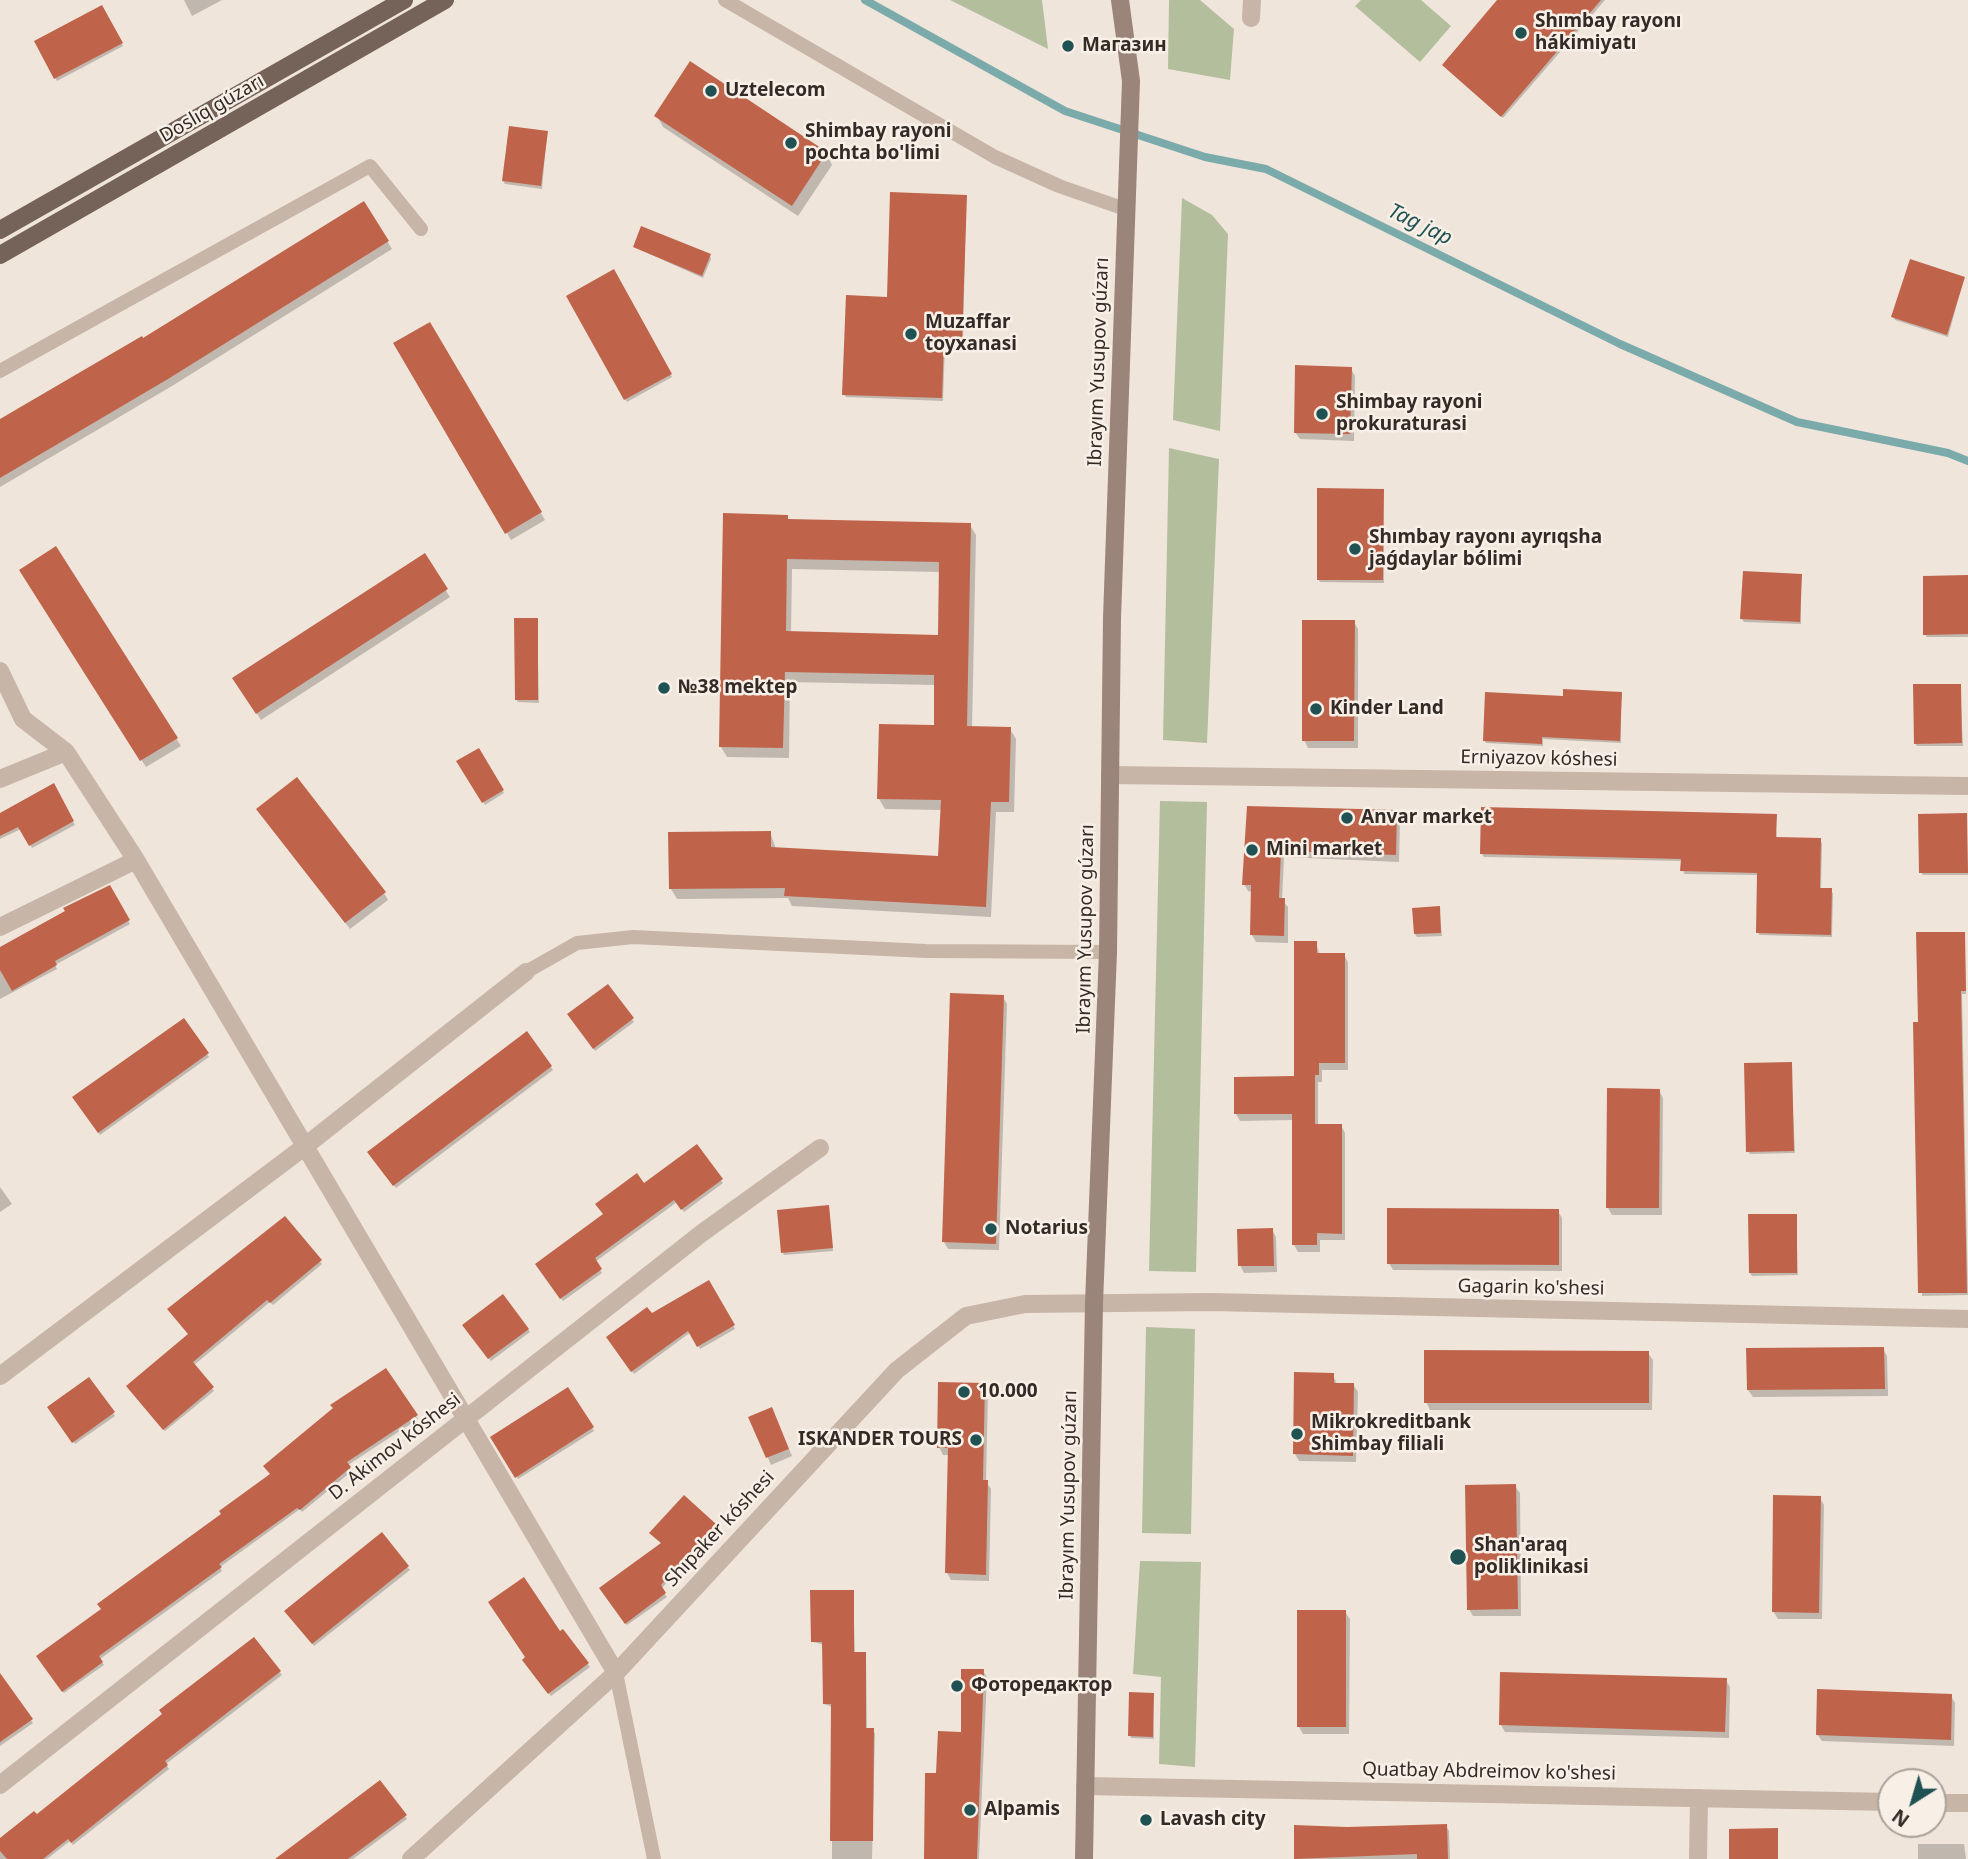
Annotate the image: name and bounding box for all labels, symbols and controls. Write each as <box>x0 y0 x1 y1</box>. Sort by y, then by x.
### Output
place label: Shımbay rayonı hákimiyatı <box>1535 11 1681 55</box>
marker: Shımbay rayonı hákimiyatı <box>1513 25 1529 41</box>
place label: Магазин <box>1082 35 1167 57</box>
marker: Магазин <box>1060 38 1076 54</box>
street label: Doslıq gúzarı <box>156 70 268 148</box>
place label: Uztelecom <box>725 80 826 102</box>
marker: Uztelecom <box>703 83 719 99</box>
place label: Shimbay rayoni pochta bo'limi <box>805 121 951 165</box>
marker: Shimbay rayoni pochta bo'limi <box>783 135 799 151</box>
water label: Tag jap <box>1384 199 1456 251</box>
street label: Ibrayım Yusupov gúzarı <box>1084 257 1114 467</box>
place label: Muzaffar toyxanasi <box>925 312 1017 356</box>
marker: Muzaffar toyxanasi <box>903 326 919 342</box>
place label: Shimbay rayoni prokuraturasi <box>1336 392 1482 436</box>
marker: Shimbay rayoni prokuraturasi <box>1314 406 1330 422</box>
place label: Shımbay rayonı ayrıqsha jaǵdaylar bólimi <box>1369 527 1602 571</box>
marker: Shımbay rayonı ayrıqsha jaǵdaylar bólimi <box>1347 541 1363 557</box>
place label: №38 mektep <box>678 677 797 699</box>
marker: №38 mektep <box>656 680 672 696</box>
place label: Kinder Land <box>1330 698 1444 720</box>
marker: Kinder Land <box>1308 701 1324 717</box>
street label: Erniyazov kóshesi <box>1460 746 1618 772</box>
place label: Anvar market <box>1361 807 1492 829</box>
marker: Anvar market <box>1339 810 1355 826</box>
street label: Ibrayım Yusupov gúzarı <box>1073 824 1099 1034</box>
place label: Mini market <box>1266 839 1382 861</box>
marker: Mini market <box>1244 842 1260 858</box>
place label: Notarius <box>1005 1218 1088 1240</box>
marker: Notarius <box>983 1221 999 1237</box>
street label: Gagarin ko'shesi <box>1457 1275 1605 1301</box>
place label: 10.000 <box>978 1381 1038 1403</box>
marker: 10.000 <box>956 1384 972 1400</box>
street label: D. Akimov kóshesi <box>325 1388 465 1506</box>
street label: Ibrayım Yusupov gúzarı <box>1056 1390 1082 1600</box>
place label: Mikrokreditbank Shimbay filiali <box>1311 1412 1471 1456</box>
marker: Mikrokreditbank Shimbay filiali <box>1289 1426 1305 1442</box>
place label: ISKANDER TOURS <box>798 1429 962 1451</box>
marker: ISKANDER TOURS <box>968 1432 984 1448</box>
street label: Shıpaker kóshesi <box>660 1466 780 1592</box>
place label: Shan'araq poliklinikasi <box>1474 1535 1589 1579</box>
marker: Shan'araq poliklinikasi <box>1448 1547 1468 1567</box>
place label: Фоторедактор <box>971 1675 1112 1697</box>
marker: Фоторедактор <box>949 1678 965 1694</box>
street label: Quatbay Abdreimov ko'shesi <box>1362 1758 1616 1786</box>
north arrow <box>1877 1768 1947 1838</box>
place label: Alpamis <box>984 1799 1060 1821</box>
marker: Alpamis <box>962 1802 978 1818</box>
text: N <box>1887 1803 1915 1833</box>
place label: Lavash city <box>1160 1809 1266 1831</box>
marker: Lavash city <box>1138 1812 1154 1828</box>

